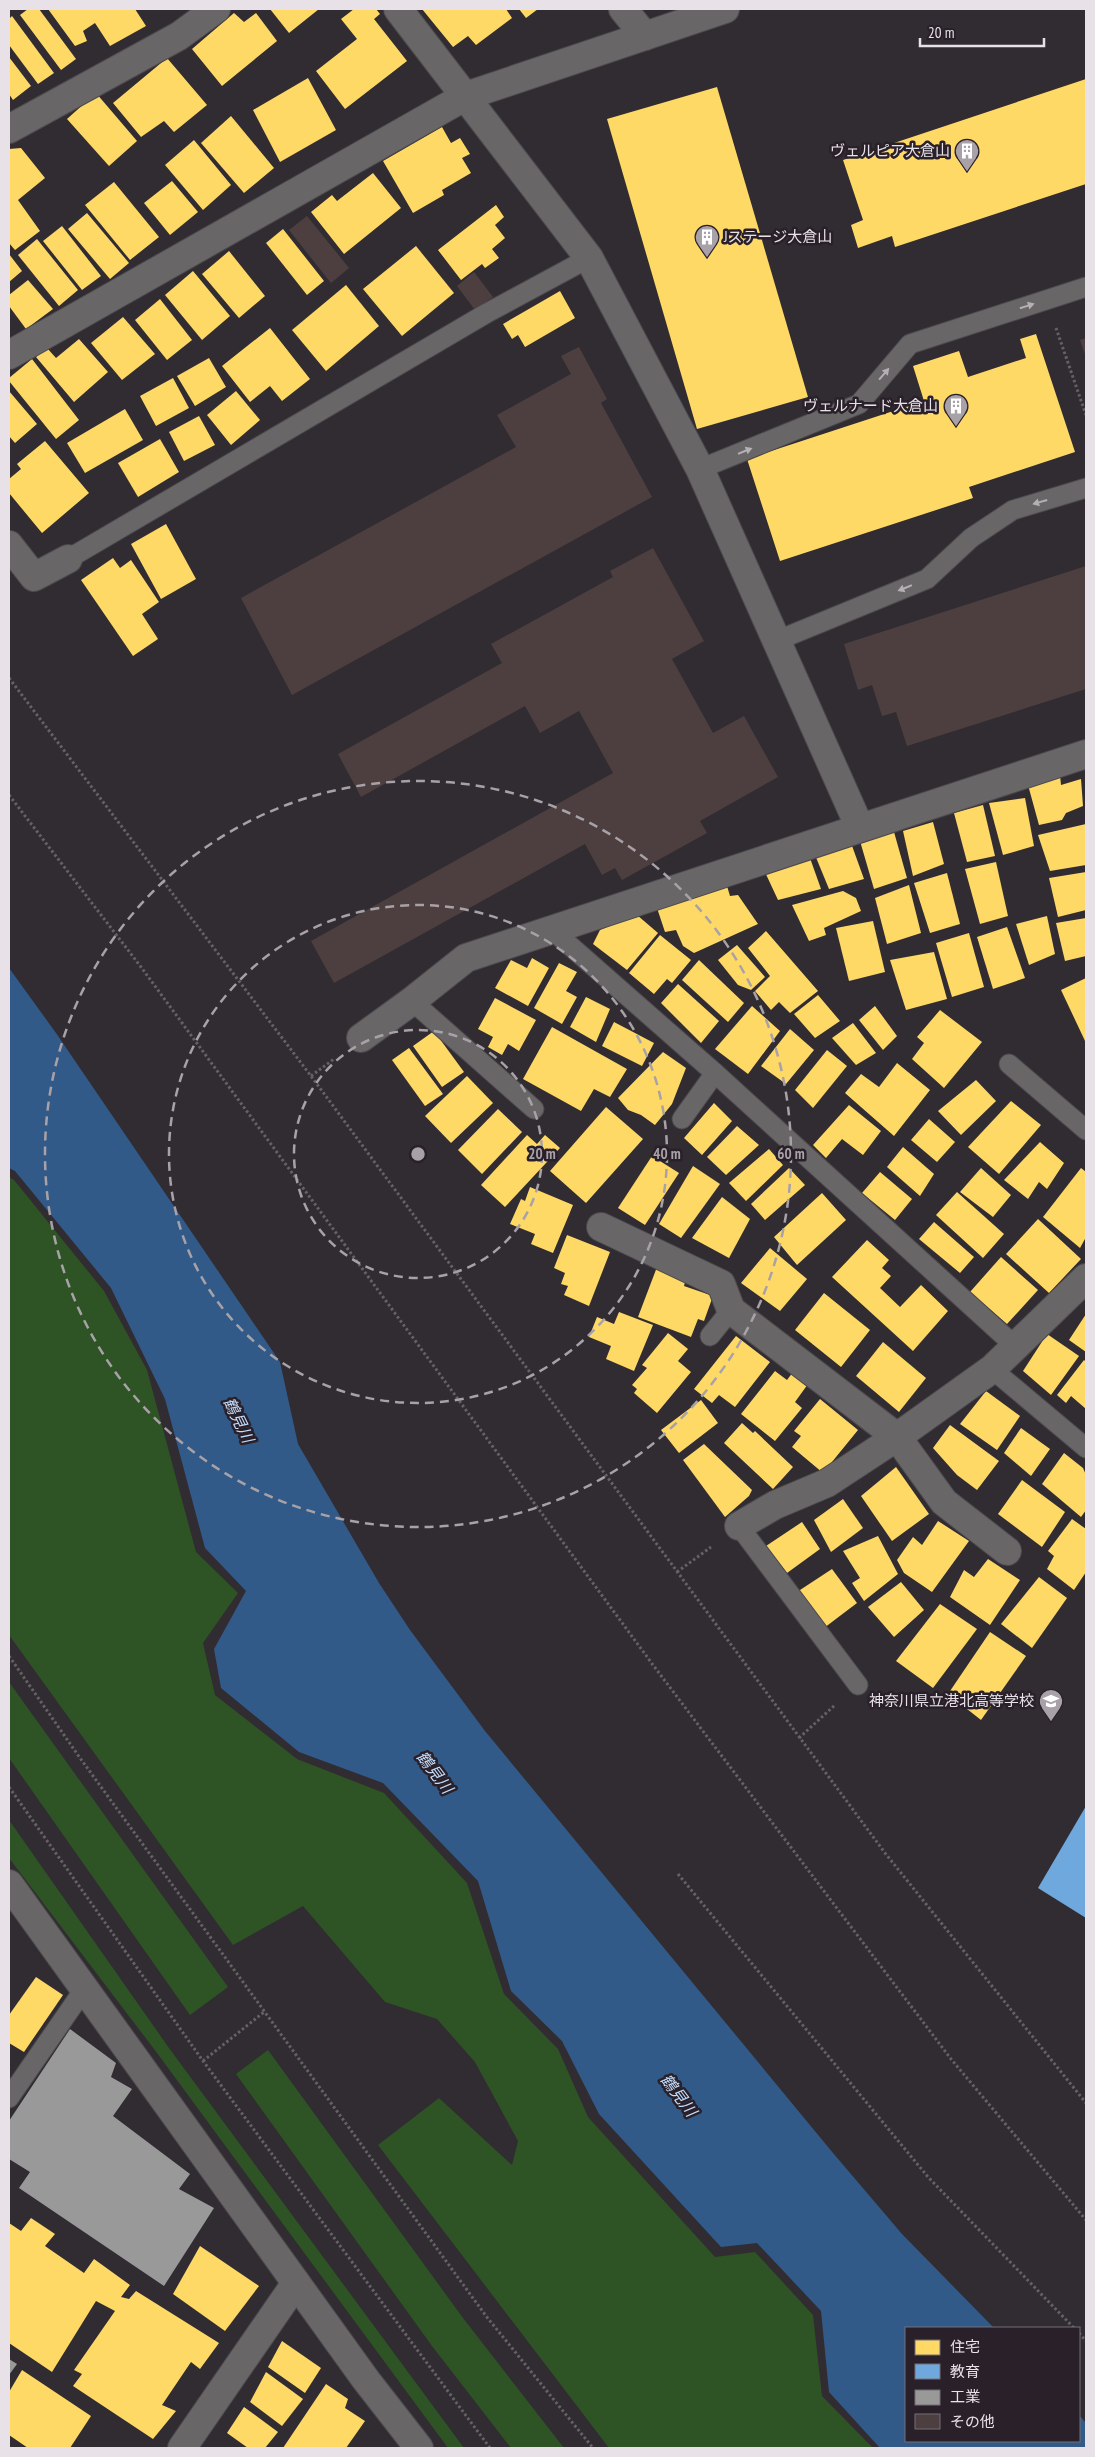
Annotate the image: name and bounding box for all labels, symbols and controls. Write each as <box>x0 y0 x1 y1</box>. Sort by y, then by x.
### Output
scale bar <box>920 15 1044 47</box>
text: 20 m <box>928 23 954 42</box>
building icon: ヴェルピア大倉山 <box>954 138 980 172</box>
place label: ヴェルピア大倉山 <box>830 141 950 160</box>
building icon: Jステージ大倉山 <box>694 224 720 258</box>
place label: Jステージ大倉山 <box>723 227 832 246</box>
one-way arrow <box>1020 302 1035 310</box>
one-way arrow <box>879 368 890 381</box>
building icon: ヴェルナード大倉山 <box>943 393 969 427</box>
place label: ヴェルナード大倉山 <box>803 396 938 415</box>
one-way arrow <box>738 446 752 454</box>
one-way arrow <box>1032 498 1047 506</box>
one-way arrow <box>897 584 912 592</box>
text: 20 m <box>528 1144 556 1163</box>
text: 40 m <box>653 1144 681 1163</box>
text: 60 m <box>777 1144 805 1163</box>
centre of rings <box>409 1145 427 1163</box>
water label: 鶴見川 <box>219 1394 259 1448</box>
school or university icon: 神奈川県立港北高等学校 <box>1038 1688 1064 1722</box>
place label: 神奈川県立港北高等学校 <box>869 1691 1034 1710</box>
water label: 鶴見川 <box>413 1747 459 1799</box>
water label: 鶴見川 <box>657 2070 703 2122</box>
legend <box>905 2327 1080 2442</box>
text: 住宅 <box>950 2337 980 2356</box>
text: 教育 <box>950 2362 980 2381</box>
text: 工業 <box>950 2387 980 2406</box>
text: その他 <box>950 2412 995 2431</box>

